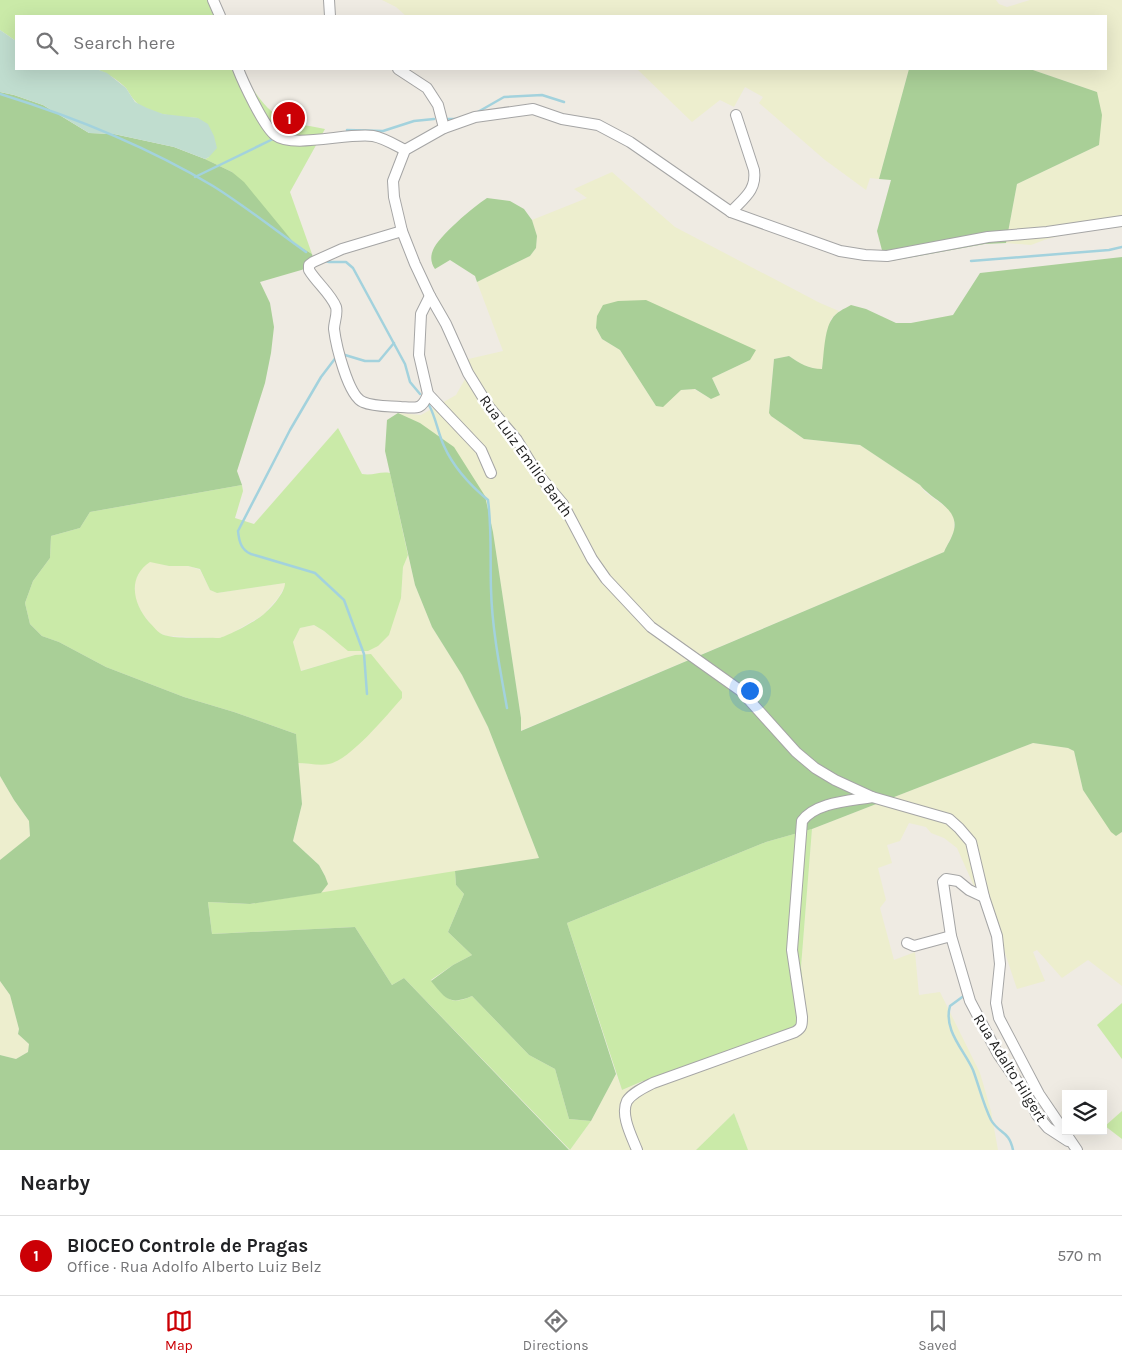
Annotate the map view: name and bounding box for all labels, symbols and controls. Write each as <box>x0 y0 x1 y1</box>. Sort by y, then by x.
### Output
search box <box>15 15 1107 70</box>
icon: search <box>33 29 61 57</box>
text: Search here <box>73 32 175 54</box>
pin: 1 <box>273 99 305 137</box>
street label: Rua Luiz Emilio Barth <box>476 391 576 521</box>
your location <box>737 678 763 704</box>
street label: Rua Adalto Hilgert <box>970 1011 1051 1125</box>
map controls <box>1062 1090 1107 1135</box>
button: layers <box>1062 1090 1107 1135</box>
text: Nearby <box>20 1171 90 1195</box>
text: BIOCEO Controle de Pragas <box>67 1235 308 1257</box>
text: 1 <box>33 1246 39 1265</box>
text: 570 m <box>1057 1246 1102 1265</box>
text: Office · Rua Adolfo Alberto Luiz Belz <box>67 1257 321 1276</box>
tab: Map <box>165 1307 193 1354</box>
tab: Directions <box>523 1307 589 1354</box>
tab: Saved <box>918 1307 957 1354</box>

